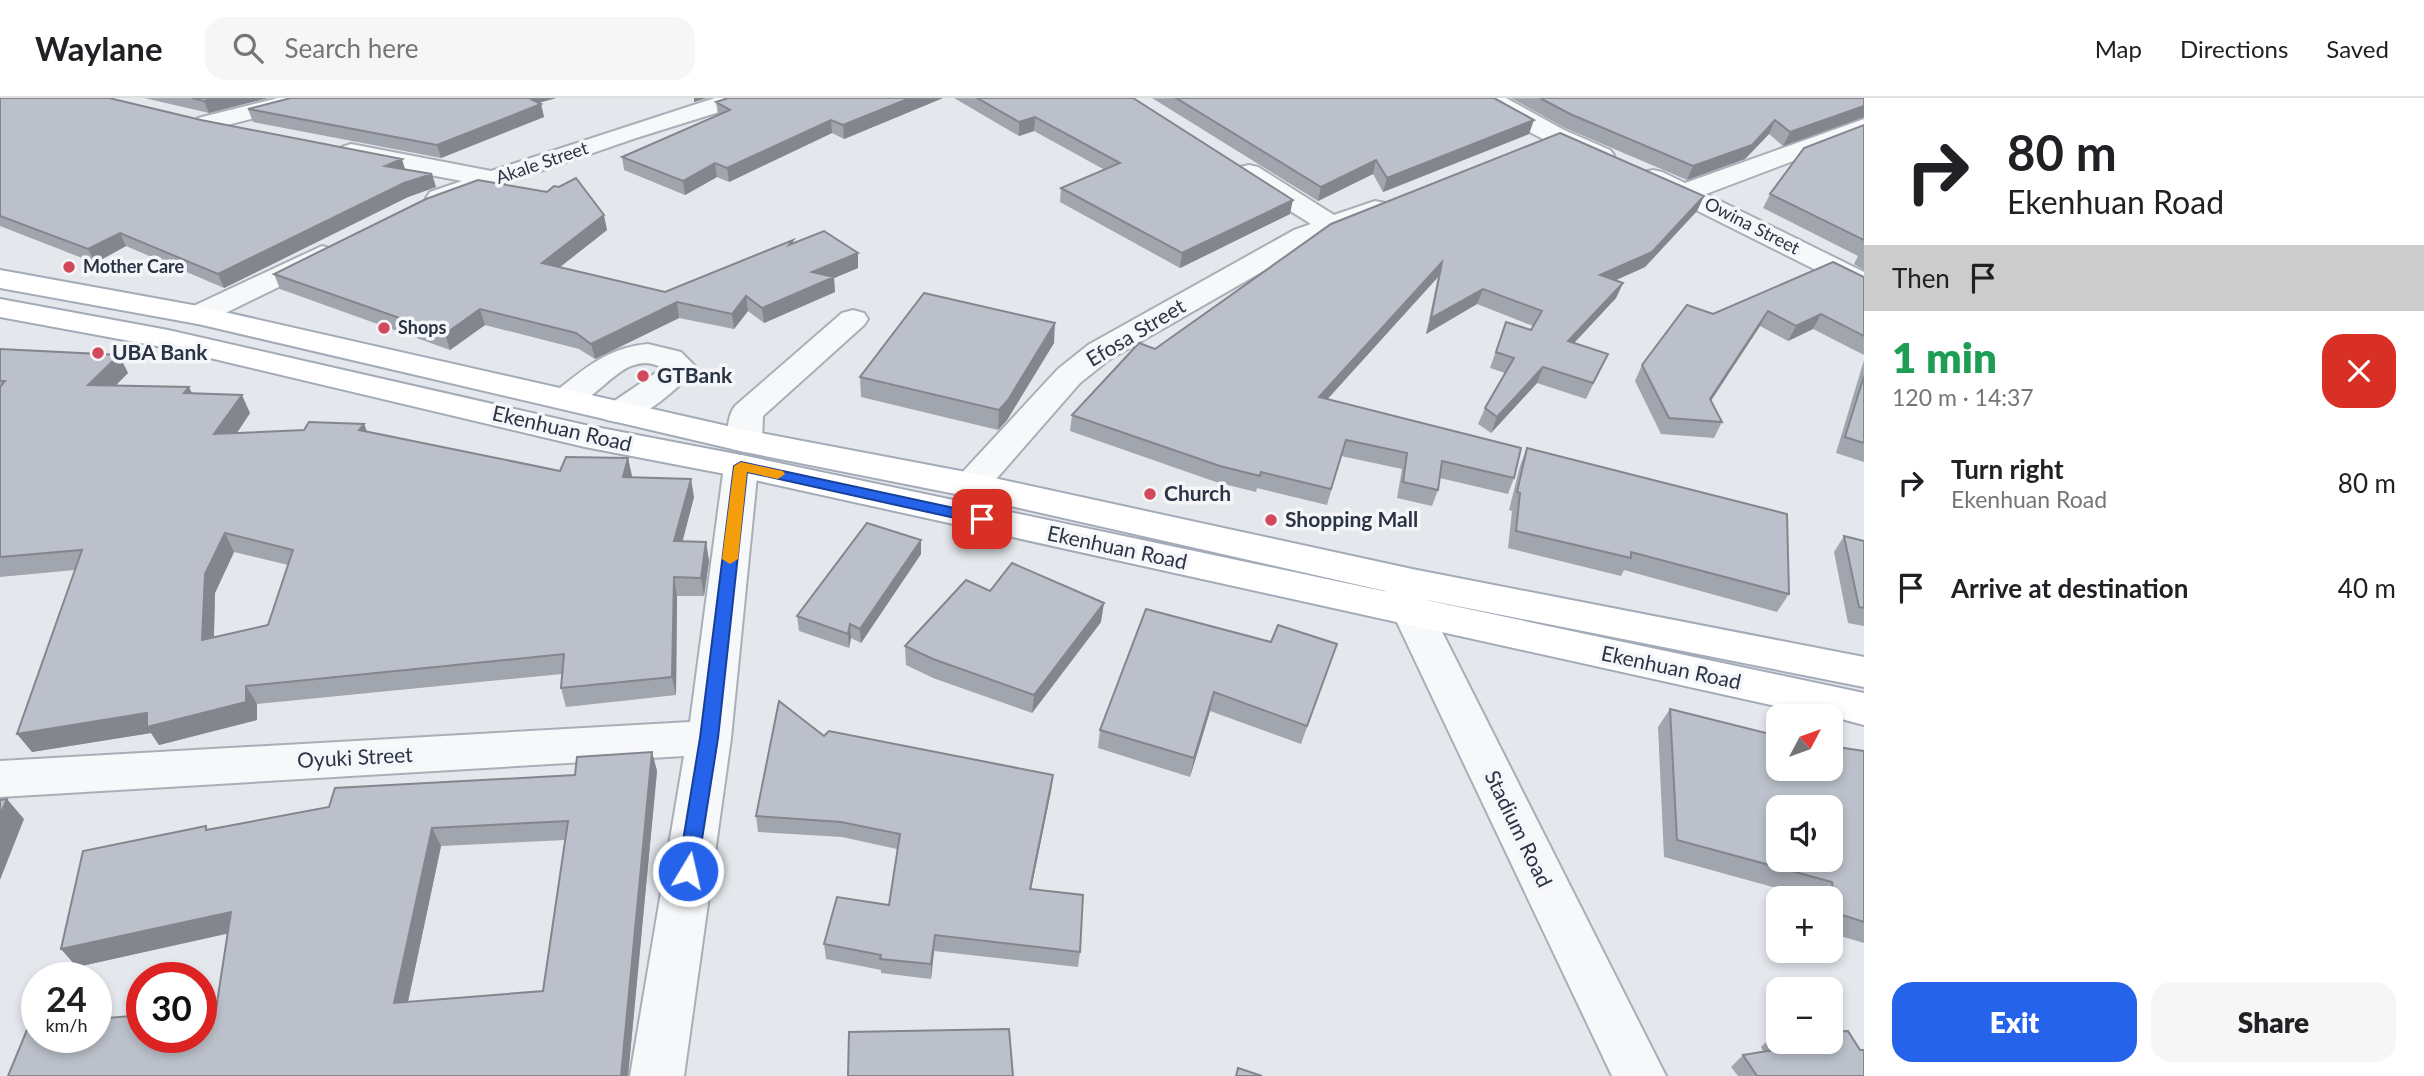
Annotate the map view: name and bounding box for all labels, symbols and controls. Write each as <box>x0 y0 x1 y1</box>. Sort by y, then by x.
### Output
search box <box>205 17 695 80</box>
text: Waylane <box>35 28 163 68</box>
icon: search <box>229 29 267 67</box>
text: Search here <box>285 32 419 64</box>
text: Map <box>2095 34 2142 63</box>
text: Directions <box>2180 34 2288 63</box>
text: Saved <box>2326 34 2389 63</box>
text: 80 m <box>2007 123 2117 181</box>
icon: right <box>1892 126 1983 217</box>
street label: Akale Street <box>493 136 591 188</box>
text: Ekenhuan Road <box>2007 182 2224 221</box>
street label: Owina Street <box>1701 192 1804 259</box>
place label: Mother Care <box>83 255 185 277</box>
marker: Mother Care <box>61 259 77 275</box>
icon: arrive <box>1964 259 2002 297</box>
text: Then <box>1892 262 1950 294</box>
street label: Efosa Street <box>1081 292 1190 371</box>
place label: Shops <box>398 316 446 338</box>
marker: Shops <box>376 320 392 336</box>
text: 1 min <box>1892 332 1997 382</box>
button: close <box>2322 334 2396 408</box>
place label: UBA Bank <box>112 339 208 364</box>
marker: UBA Bank <box>90 345 106 361</box>
place label: GTBank <box>657 362 733 387</box>
marker: GTBank <box>635 368 651 384</box>
text: 120 m · 14:37 <box>1892 383 2034 411</box>
street label: Ekenhuan Road <box>490 399 635 456</box>
text: Turn right <box>1951 453 2064 485</box>
icon: right <box>1892 464 1930 502</box>
text: 80 m <box>2338 467 2396 499</box>
place label: Church <box>1164 480 1231 505</box>
text: Ekenhuan Road <box>1951 485 2107 513</box>
marker: Church <box>1142 486 1158 502</box>
pin <box>952 489 1012 549</box>
icon: arrive <box>963 500 1001 538</box>
place label: Shopping Mall <box>1285 506 1418 531</box>
marker: Shopping Mall <box>1263 512 1279 528</box>
street label: Ekenhuan Road <box>1045 519 1190 574</box>
icon: arrive <box>1892 569 1930 607</box>
text: Arrive at destination <box>1951 572 2188 604</box>
text: 40 m <box>2338 572 2396 604</box>
street label: Ekenhuan Road <box>1599 639 1744 694</box>
north arrow <box>1766 704 1843 780</box>
map controls <box>1766 704 1843 1054</box>
street label: Oyuki Street <box>297 741 414 772</box>
street label: Stadium Road <box>1480 766 1558 891</box>
button: sound <box>1766 795 1843 872</box>
position arrow <box>651 834 725 908</box>
button: + <box>1766 886 1843 963</box>
speed limit sign: 30 <box>126 962 217 1053</box>
text: 24 <box>46 977 87 1019</box>
button: − <box>1766 977 1843 1054</box>
button: Exit <box>1892 982 2137 1062</box>
button: Share <box>2151 982 2396 1062</box>
text: km/h <box>45 1014 88 1036</box>

